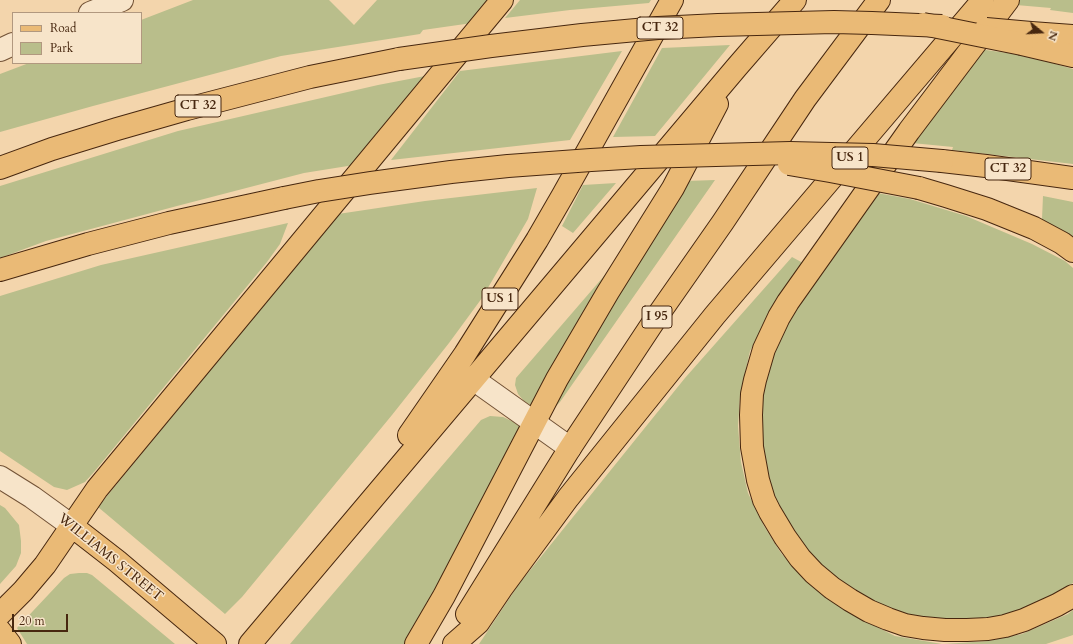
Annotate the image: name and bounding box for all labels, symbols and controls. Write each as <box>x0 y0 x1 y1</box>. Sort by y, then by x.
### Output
legend <box>12 12 142 64</box>
north arrow <box>1021 12 1061 52</box>
road number: CT 32 <box>637 17 683 39</box>
text: Road <box>50 20 76 36</box>
text: N <box>1044 29 1061 43</box>
text: Park <box>50 40 73 56</box>
road number: CT 32 <box>175 95 221 117</box>
road number: US 1 <box>832 147 868 169</box>
road number: CT 32 <box>985 158 1031 180</box>
road number: US 1 <box>482 288 518 310</box>
road number: I 95 <box>642 306 672 328</box>
street label: WILLIAMS STREET <box>54 510 166 606</box>
scale bar <box>14 606 70 632</box>
text: 20 m <box>19 613 45 629</box>

